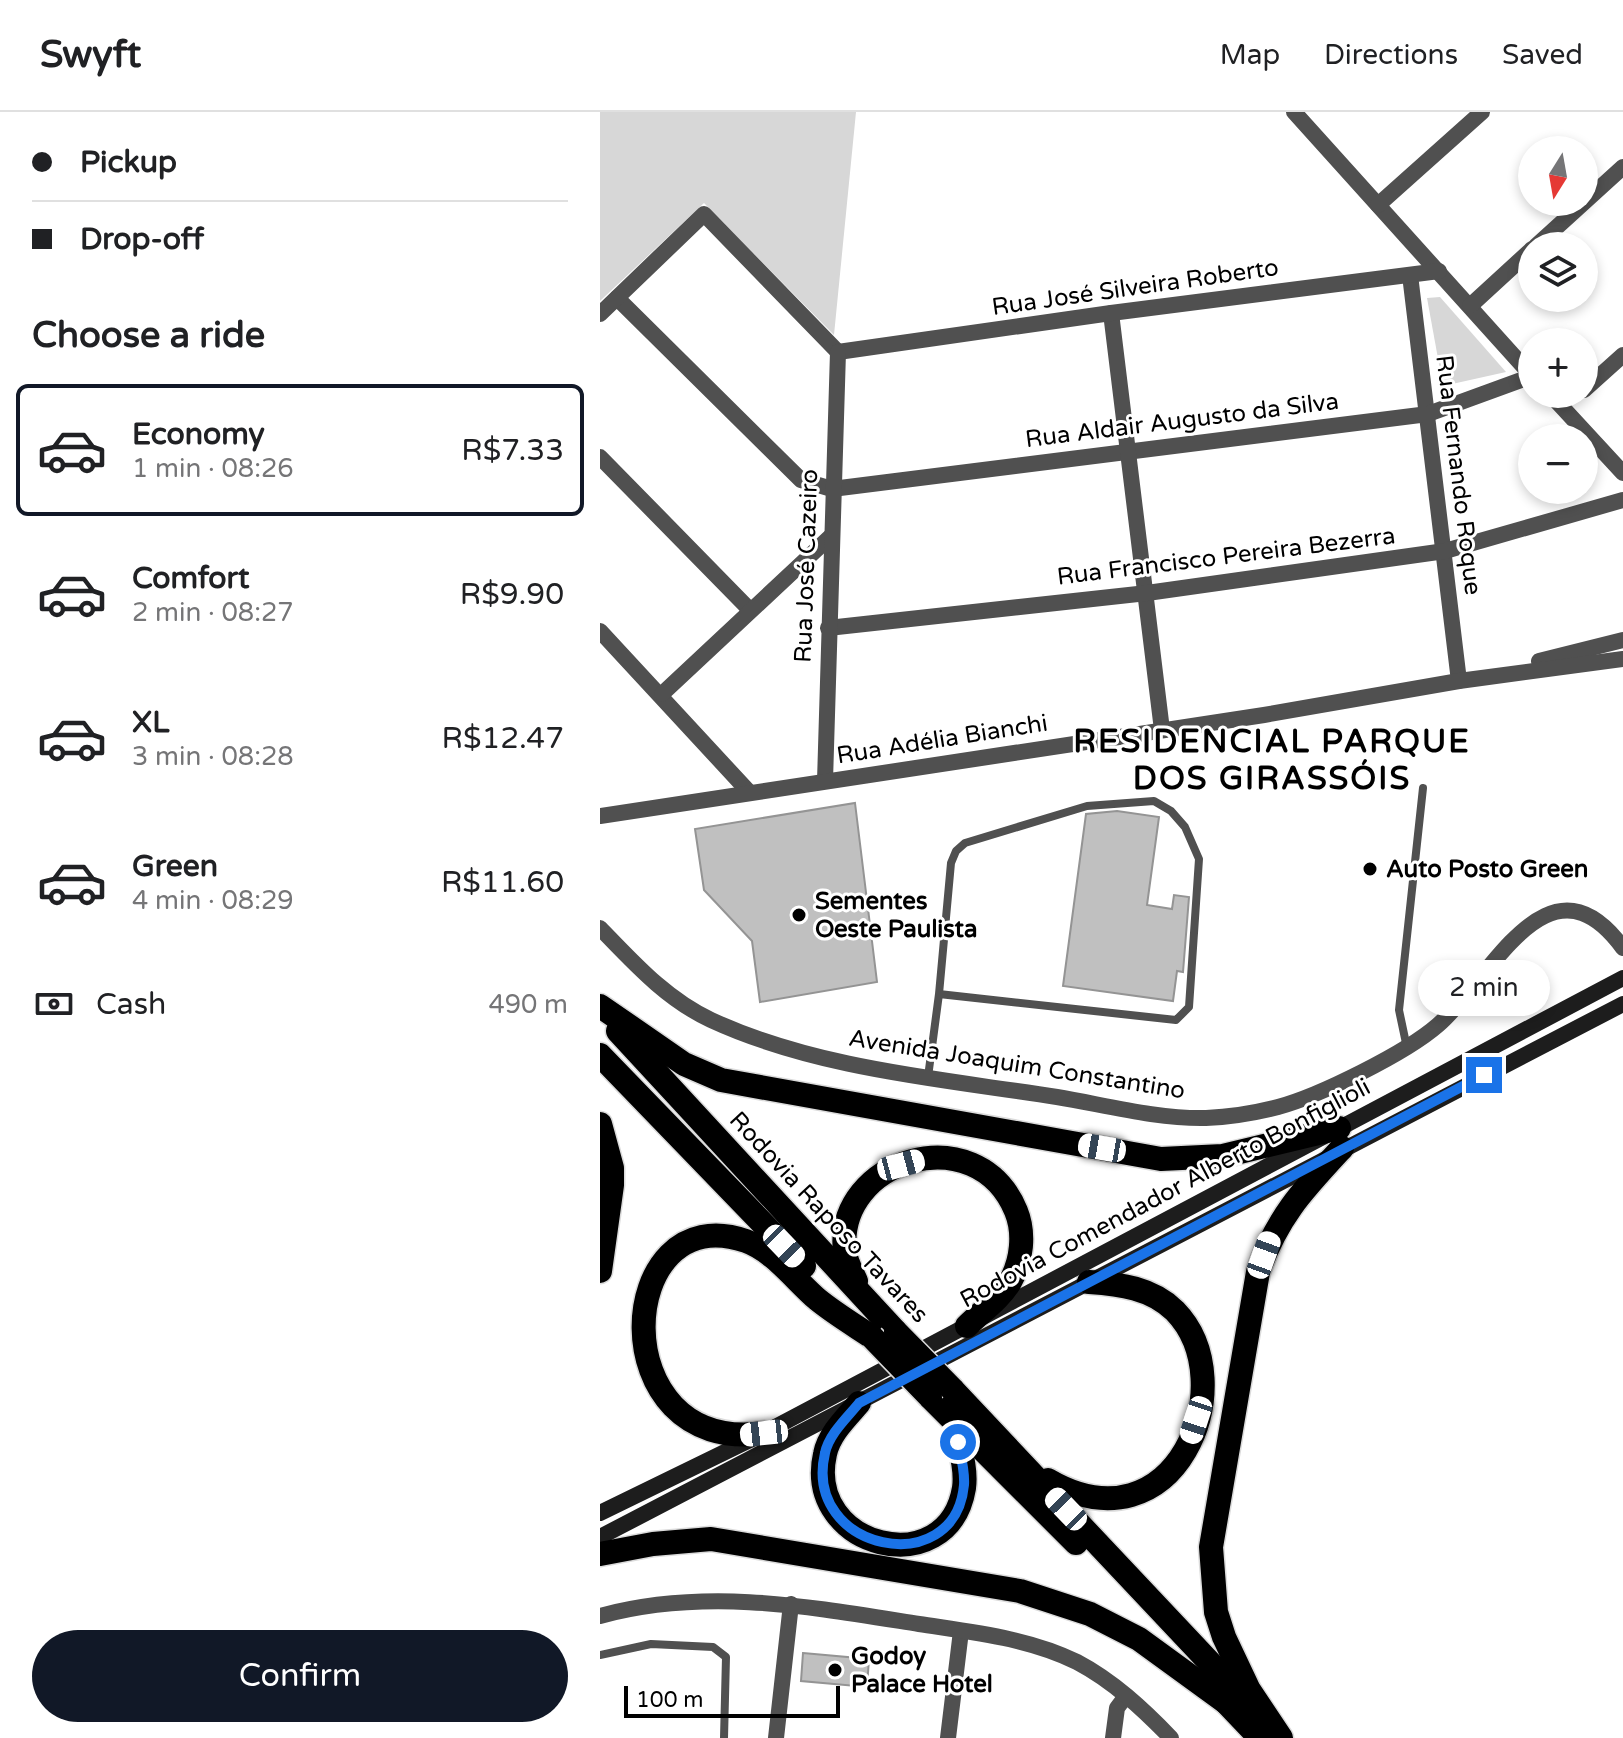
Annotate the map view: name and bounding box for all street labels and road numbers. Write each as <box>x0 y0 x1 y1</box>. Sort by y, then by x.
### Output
street label: Rua José Silveira Roberto <box>990 253 1280 322</box>
street label: Rua Fernando Roque <box>1429 353 1488 597</box>
street label: Rua Aldair Augusto da Silva <box>1024 387 1341 454</box>
street label: Rua José Cazeiro <box>789 469 824 663</box>
street label: Rua Francisco Pereira Bezerra <box>1055 521 1397 592</box>
street label: Rua Adélia Bianchi <box>834 708 1050 771</box>
street label: Avenida Joaquim Constantino <box>847 1024 1187 1105</box>
street label: Rodovia Comendador Alberto Bonfiglioli <box>955 1073 1375 1314</box>
street label: Rodovia Raposo Tavares <box>723 1106 934 1329</box>

